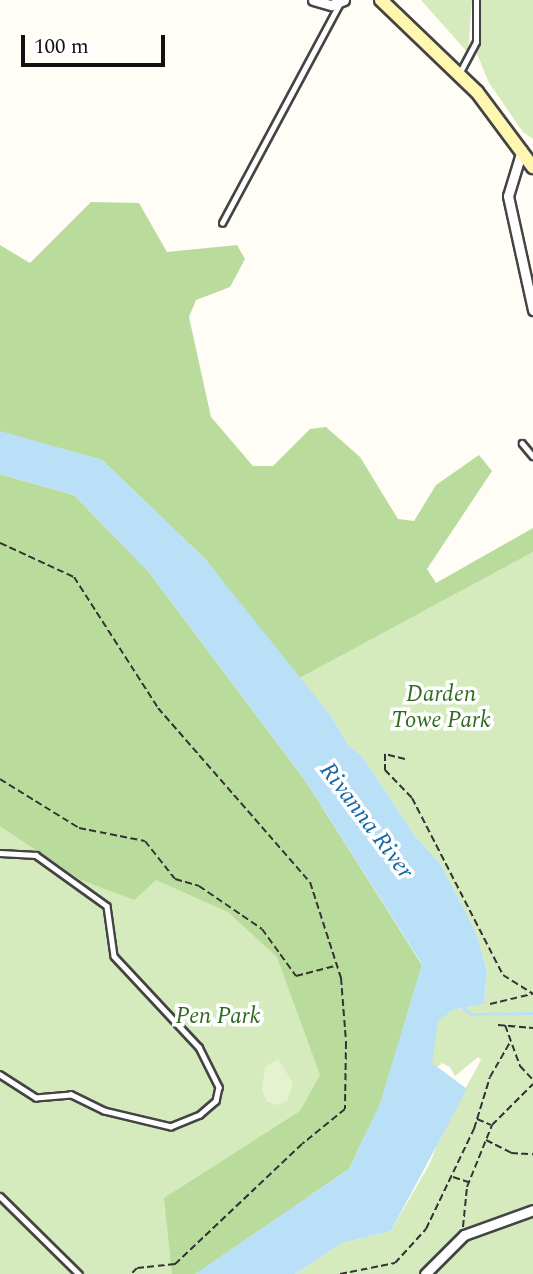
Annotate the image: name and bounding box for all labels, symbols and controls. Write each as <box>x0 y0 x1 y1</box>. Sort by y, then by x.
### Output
scale bar <box>24 21 168 65</box>
text: 100 m <box>34 31 89 63</box>
park label: Darden Towe Park <box>391 681 491 735</box>
water label: Rivanna River <box>313 757 419 885</box>
park label: Pen Park <box>176 1003 260 1031</box>

